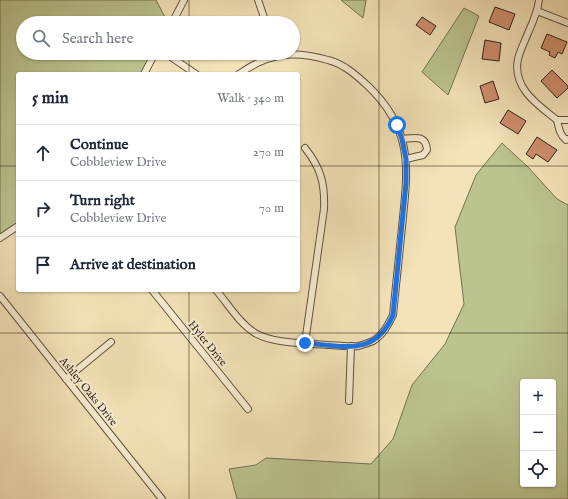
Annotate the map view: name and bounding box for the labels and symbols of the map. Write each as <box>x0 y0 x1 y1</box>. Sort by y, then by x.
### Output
route start <box>388 116 406 134</box>
street label: Hyler Drive <box>185 318 230 369</box>
route end <box>296 334 314 352</box>
street label: Ashley Oaks Drive <box>56 354 120 429</box>

